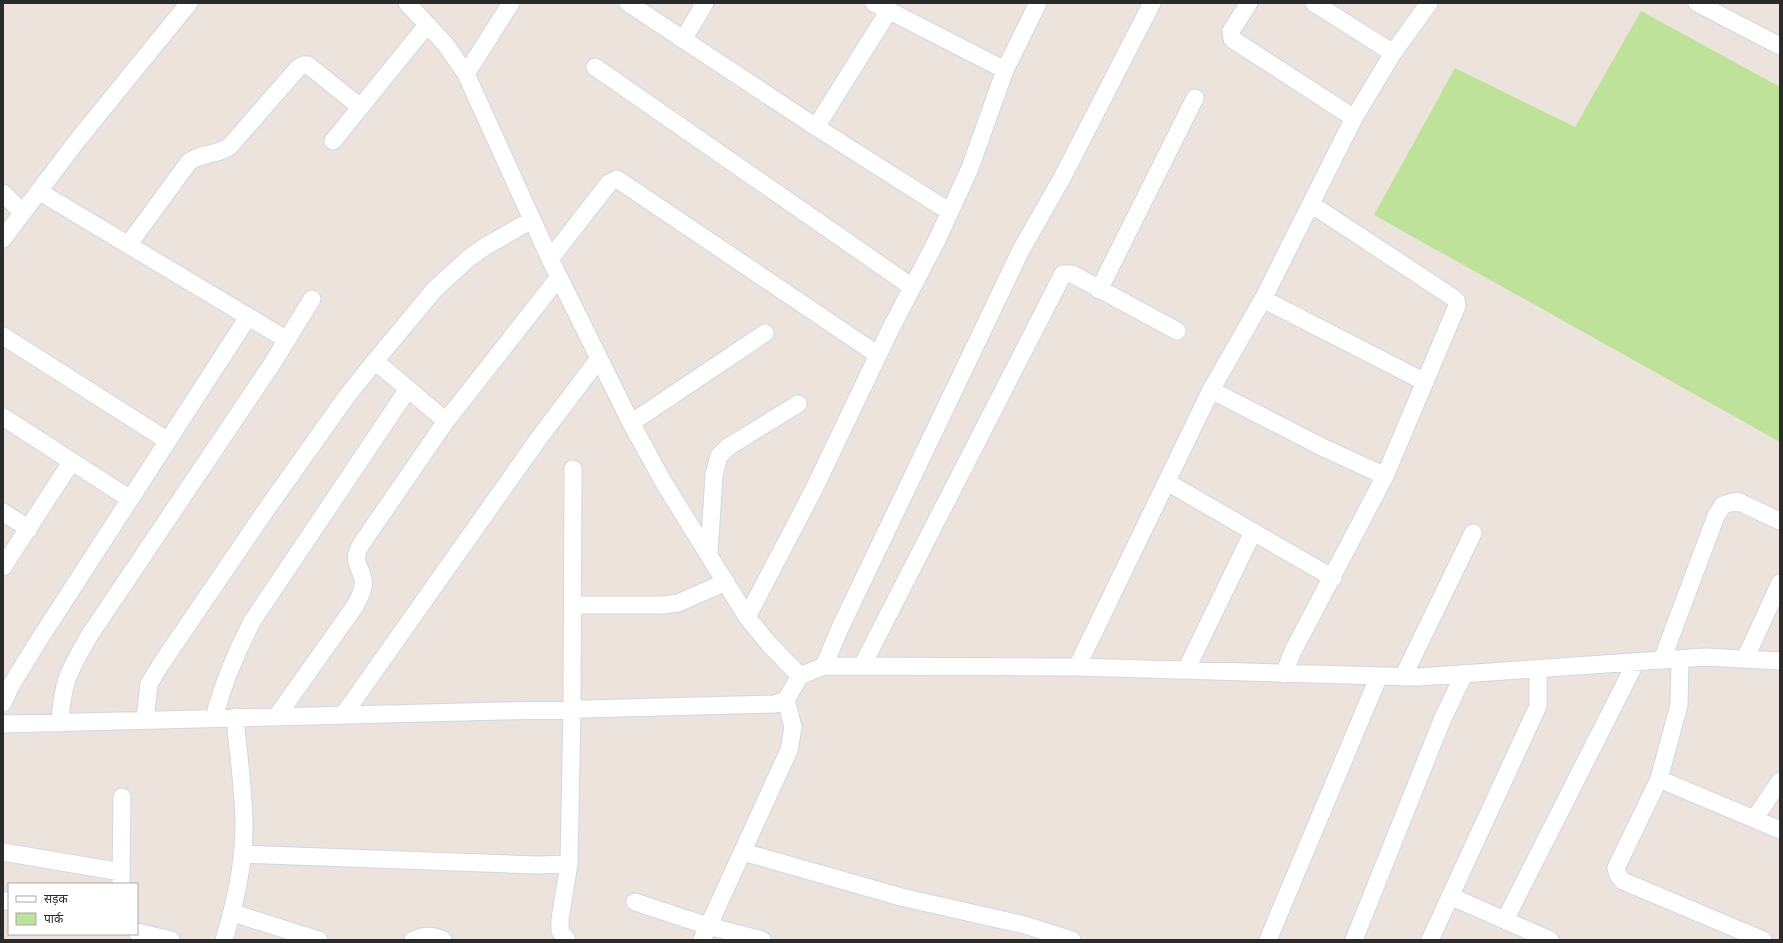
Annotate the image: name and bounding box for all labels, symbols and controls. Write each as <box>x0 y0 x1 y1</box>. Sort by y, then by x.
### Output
legend <box>8 883 138 935</box>
text: सड़क <box>44 889 69 908</box>
text: पार्क <box>44 909 64 928</box>

